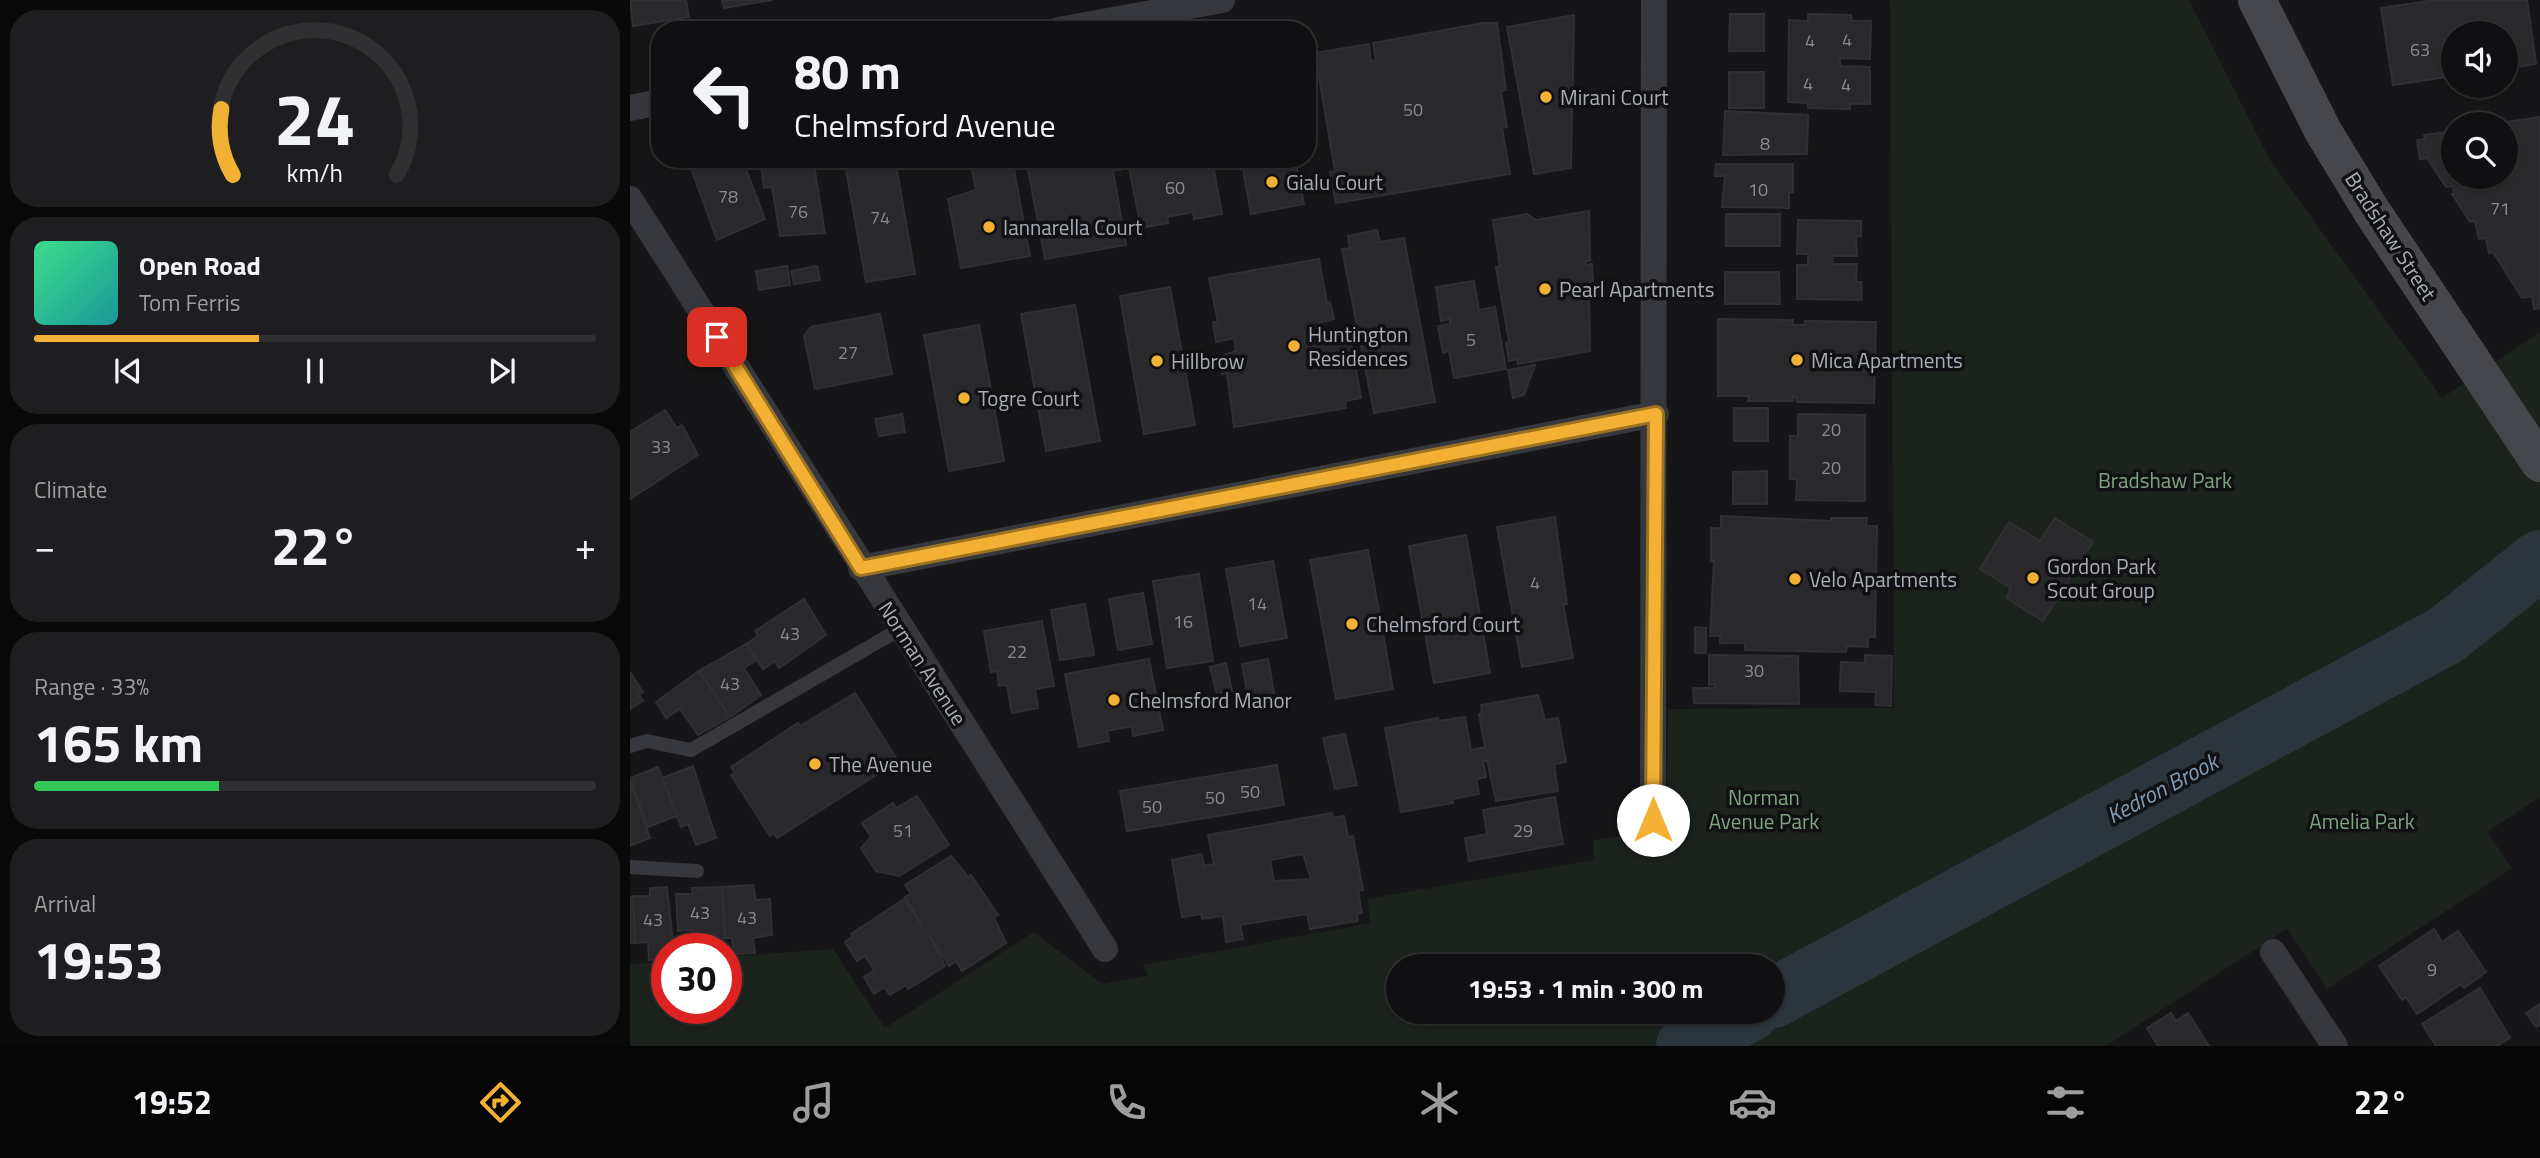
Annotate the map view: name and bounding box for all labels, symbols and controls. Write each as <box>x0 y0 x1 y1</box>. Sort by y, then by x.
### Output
map controls <box>2441 21 2518 189</box>
button: sound <box>2441 21 2518 98</box>
house number: 4 <box>1842 26 1852 53</box>
house number: 4 <box>1805 27 1815 54</box>
text: 80 m <box>794 33 901 108</box>
house number: 63 <box>2410 36 2430 63</box>
icon: left <box>679 49 770 140</box>
text: 24 <box>274 63 356 173</box>
house number: 4 <box>1803 70 1813 97</box>
house number: 4 <box>1841 71 1851 98</box>
place label: Mirani Court <box>1560 81 1669 113</box>
marker: Mirani Court <box>1538 89 1554 105</box>
house number: 50 <box>1403 96 1423 123</box>
text: Chelmsford Avenue <box>794 101 1056 149</box>
button: search <box>2441 112 2518 189</box>
house number: 8 <box>1760 130 1770 157</box>
text: km/h <box>287 153 343 191</box>
street label: Bradshaw Street <box>2337 165 2445 307</box>
place label: Gialu Court <box>1286 166 1383 198</box>
house number: 60 <box>1165 174 1185 201</box>
marker: Gialu Court <box>1264 174 1280 190</box>
house number: 10 <box>1748 176 1768 203</box>
house number: 78 <box>718 183 738 210</box>
house number: 71 <box>2490 195 2510 222</box>
house number: 76 <box>788 198 808 225</box>
house number: 74 <box>870 204 890 231</box>
place label: Iannarella Court <box>1003 211 1143 243</box>
marker: Iannarella Court <box>981 219 997 235</box>
text: Open Road <box>139 246 261 285</box>
place label: Pearl Apartments <box>1559 273 1714 305</box>
marker: Pearl Apartments <box>1537 281 1553 297</box>
text: Tom Ferris <box>139 285 240 320</box>
pin <box>687 307 747 367</box>
icon: arrive <box>698 318 736 356</box>
place label: Huntington Residences <box>1308 318 1408 374</box>
house number: 5 <box>1466 326 1476 353</box>
marker: Huntington Residences <box>1286 338 1302 354</box>
house number: 27 <box>838 339 858 366</box>
place label: Mica Apartments <box>1811 344 1963 376</box>
place label: Hillbrow <box>1171 345 1245 377</box>
icon: previous <box>109 352 147 390</box>
icon: pause <box>296 352 334 390</box>
icon: next <box>483 352 521 390</box>
marker: Mica Apartments <box>1789 352 1805 368</box>
marker: Hillbrow <box>1149 353 1165 369</box>
place label: Togre Court <box>978 382 1080 414</box>
marker: Togre Court <box>956 390 972 406</box>
house number: 20 <box>1821 416 1841 443</box>
house number: 33 <box>651 433 671 460</box>
house number: 20 <box>1821 454 1841 481</box>
park label: Bradshaw Park <box>2098 464 2232 496</box>
text: Climate <box>34 472 107 507</box>
text: 22° <box>271 506 359 585</box>
text: − <box>34 517 55 575</box>
text: + <box>575 517 596 575</box>
place label: Gordon Park Scout Group <box>2047 550 2156 606</box>
place label: Velo Apartments <box>1809 563 1957 595</box>
house number: 4 <box>1530 569 1540 596</box>
marker: Gordon Park Scout Group <box>2025 570 2041 586</box>
marker: Velo Apartments <box>1787 571 1803 587</box>
house number: 14 <box>1247 590 1267 617</box>
street label: Norman Avenue <box>871 595 975 731</box>
house number: 16 <box>1173 608 1193 635</box>
place label: Chelmsford Court <box>1366 608 1521 640</box>
marker: Chelmsford Court <box>1344 616 1360 632</box>
house number: 43 <box>780 620 800 647</box>
house number: 22 <box>1007 638 1027 665</box>
house number: 30 <box>1744 657 1764 684</box>
text: Range · 33% <box>34 669 149 704</box>
house number: 43 <box>720 670 740 697</box>
place label: Chelmsford Manor <box>1128 684 1292 716</box>
marker: Chelmsford Manor <box>1106 692 1122 708</box>
text: 165 km <box>34 703 203 782</box>
water label: Kedron Brook <box>2100 743 2226 832</box>
place label: The Avenue <box>829 748 932 780</box>
marker: The Avenue <box>807 756 823 772</box>
house number: 50 <box>1240 778 1260 805</box>
park label: Norman Avenue Park <box>1709 781 1819 837</box>
position arrow <box>1616 783 1690 857</box>
house number: 50 <box>1205 784 1225 811</box>
house number: 50 <box>1142 793 1162 820</box>
park label: Amelia Park <box>2309 805 2415 837</box>
house number: 51 <box>893 817 913 844</box>
house number: 29 <box>1513 817 1533 844</box>
text: Arrival <box>34 886 96 921</box>
house number: 43 <box>690 899 710 926</box>
house number: 43 <box>737 904 757 931</box>
house number: 43 <box>643 906 663 933</box>
text: 19:53 <box>34 920 164 999</box>
speed limit sign: 30 <box>651 933 742 1024</box>
house number: 9 <box>2427 956 2437 983</box>
text: 19:53 · 1 min · 300 m <box>1468 969 1703 1008</box>
text: 19:52 <box>132 1078 212 1126</box>
icon: directions <box>476 1078 525 1127</box>
icon: music <box>789 1078 838 1127</box>
icon: phone <box>1102 1078 1151 1127</box>
icon: climate <box>1415 1078 1464 1127</box>
icon: car <box>1728 1078 1777 1127</box>
icon: filters <box>2041 1078 2090 1127</box>
text: 22° <box>2354 1078 2408 1126</box>

